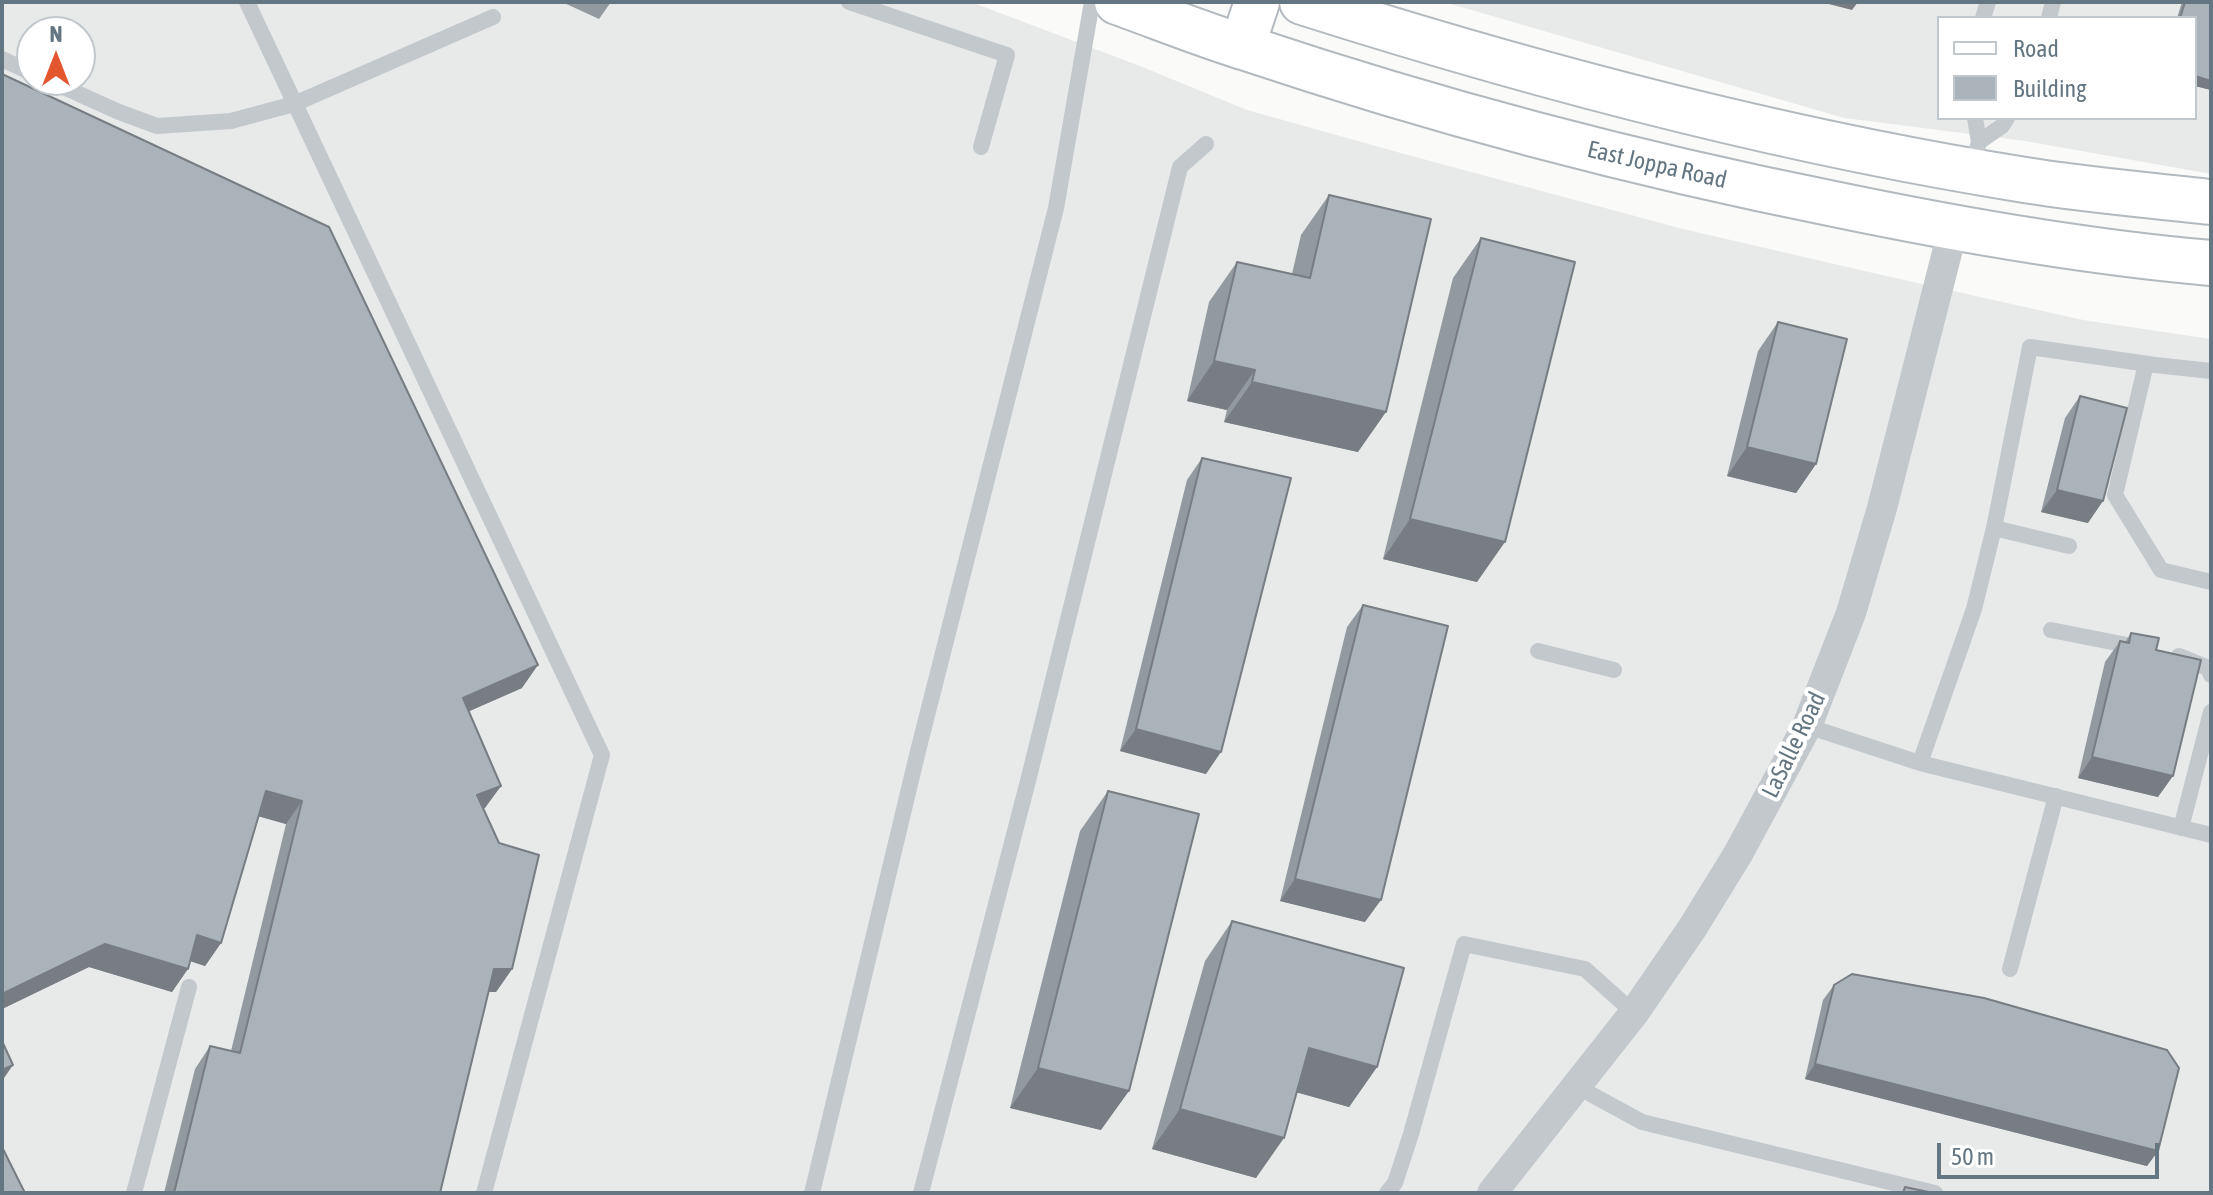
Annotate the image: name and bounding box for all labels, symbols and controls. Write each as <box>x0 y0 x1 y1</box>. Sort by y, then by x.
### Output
north arrow <box>16 16 96 96</box>
legend <box>1937 16 2197 120</box>
text: N <box>50 21 62 47</box>
text: Road <box>2013 35 2059 62</box>
text: Building <box>2013 75 2086 102</box>
street label: East Joppa Road <box>1585 135 1729 195</box>
street label: LaSalle Road <box>1756 687 1832 803</box>
scale bar <box>1941 1127 2163 1177</box>
text: 50 m <box>1951 1143 1994 1170</box>

